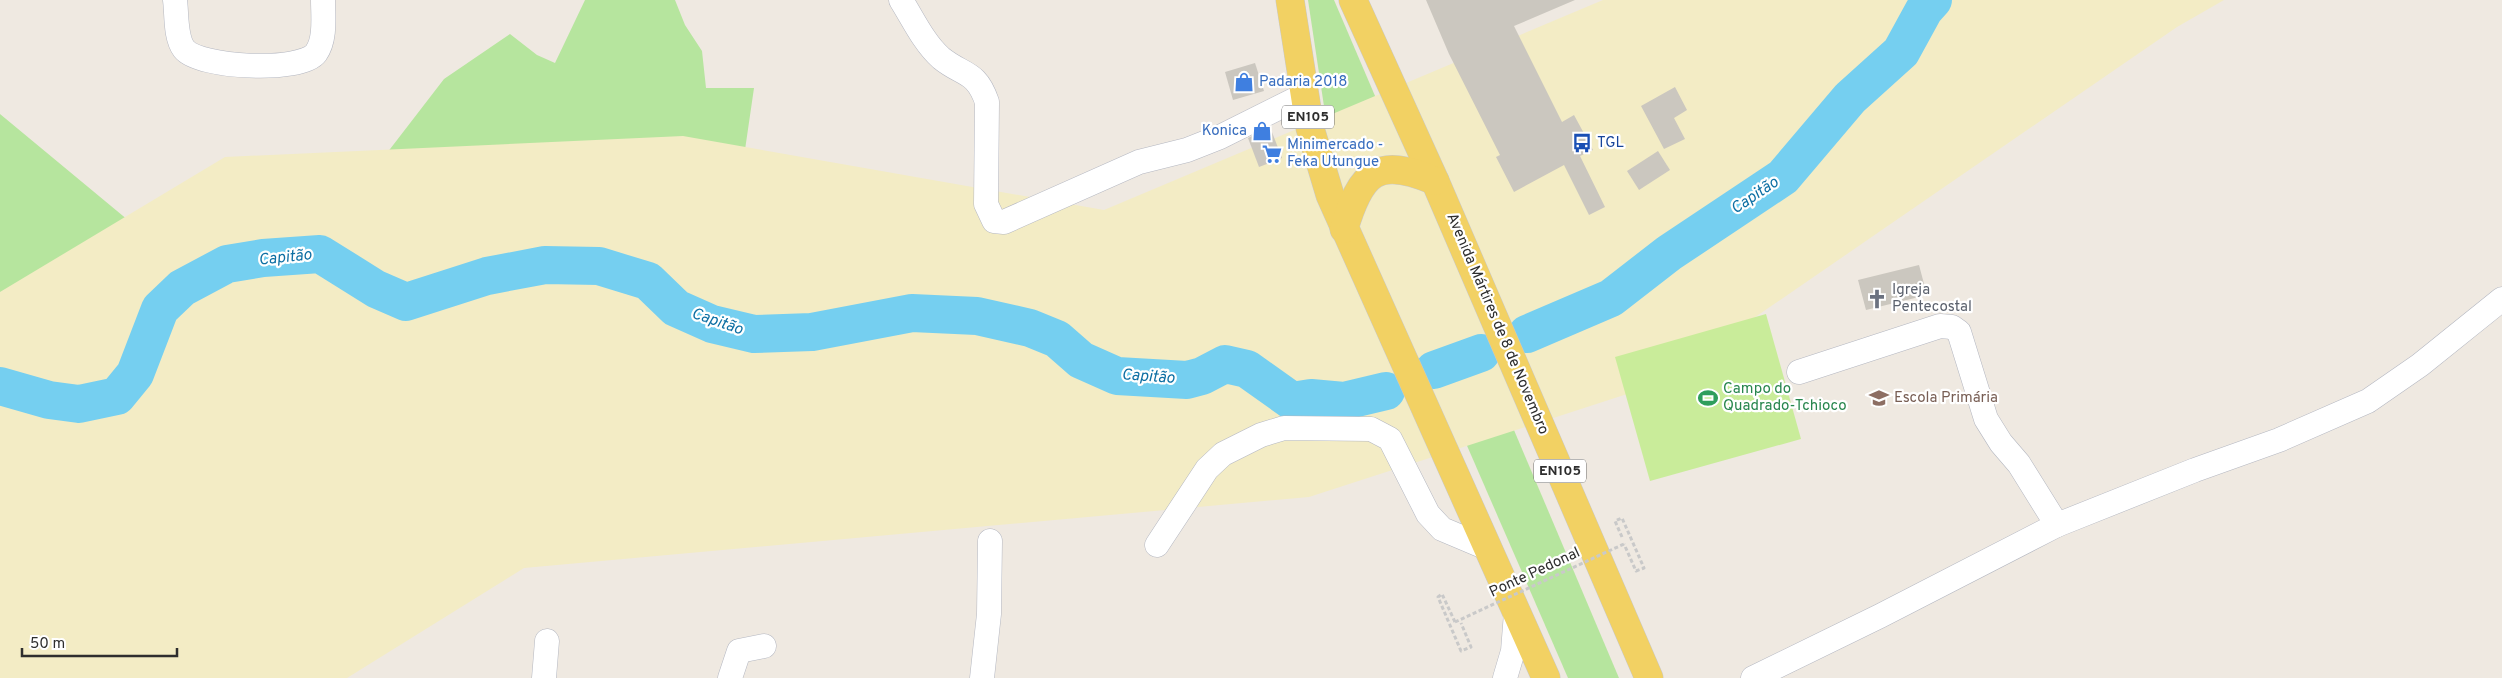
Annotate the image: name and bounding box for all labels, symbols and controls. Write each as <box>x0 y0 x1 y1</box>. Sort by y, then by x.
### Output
shop icon: Padaria 2018 <box>1233 71 1255 93</box>
place label: Padaria 2018 <box>1259 73 1347 92</box>
road number: EN105 <box>1282 105 1334 128</box>
shop icon: Konica <box>1251 120 1273 142</box>
place label: Konica <box>1202 122 1247 141</box>
bus stop icon: TGL <box>1571 132 1593 154</box>
place label: TGL <box>1597 134 1624 153</box>
place label: Minimercado - Feka Utungue <box>1287 136 1384 172</box>
supermarket icon: Minimercado - Feka Utungue <box>1261 143 1283 165</box>
water label: Capitão <box>1727 173 1783 219</box>
street label: Avenida Mártires de 8 de Novembro <box>1442 210 1552 438</box>
water label: Capitão <box>258 245 313 271</box>
place label: Igreja Pentecostal <box>1892 281 1972 317</box>
church icon: Igreja Pentecostal <box>1866 288 1888 310</box>
water label: Capitão <box>689 304 746 340</box>
water label: Capitão <box>1121 365 1176 389</box>
place label: Campo do Quadrado-Tchioco <box>1723 380 1847 416</box>
sports icon: Campo do Quadrado-Tchioco <box>1697 387 1719 409</box>
school or university icon: Escola Primária <box>1868 387 1890 409</box>
place label: Escola Primária <box>1894 389 1998 408</box>
road number: EN105 <box>1534 460 1586 482</box>
street label: Ponte Pedonal <box>1487 544 1583 602</box>
scale bar <box>22 626 178 658</box>
text: 50 m <box>30 635 65 654</box>

